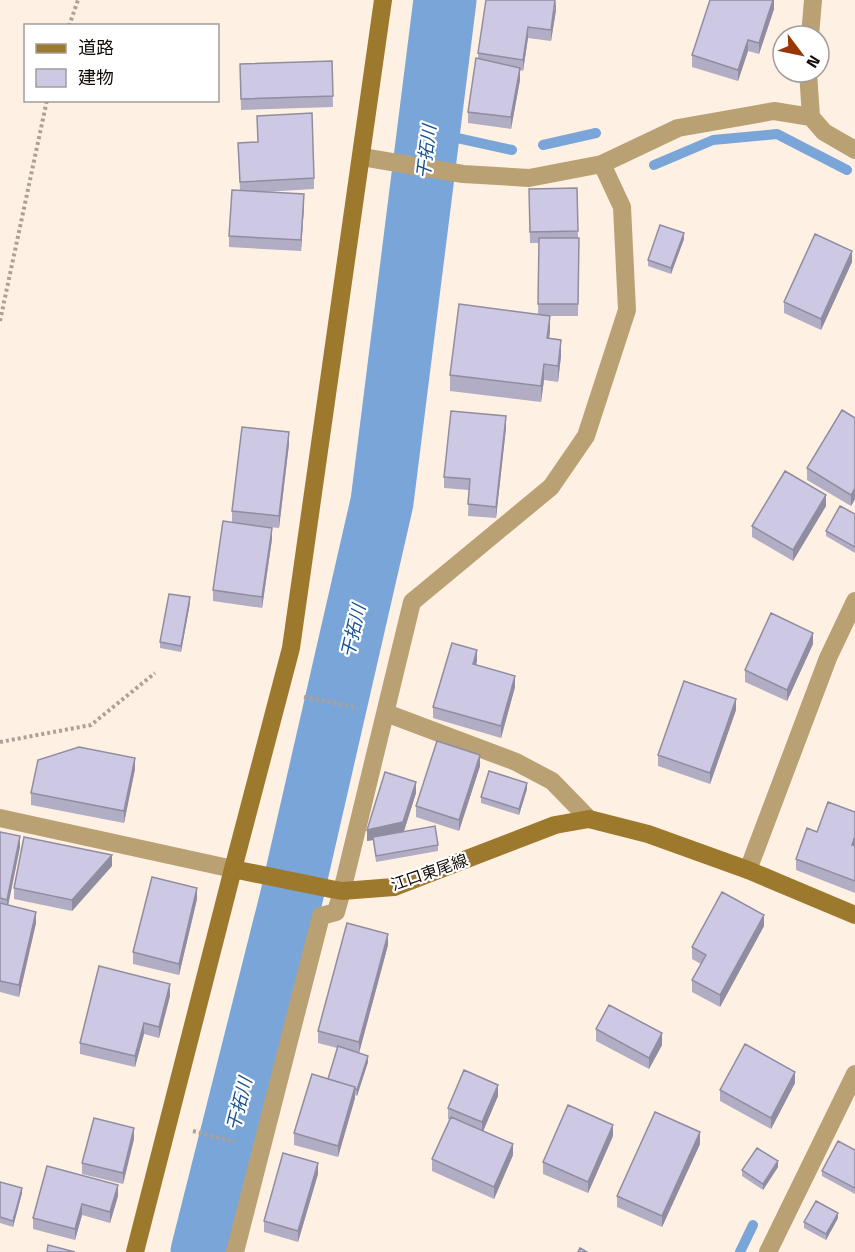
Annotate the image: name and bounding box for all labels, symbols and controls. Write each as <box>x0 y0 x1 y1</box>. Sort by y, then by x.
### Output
legend <box>24 24 219 102</box>
north arrow <box>771 24 831 84</box>
text: 道路 <box>78 34 114 61</box>
text: N <box>801 51 827 73</box>
text: 建物 <box>78 64 114 91</box>
water label: 干拓川 <box>409 122 443 180</box>
water label: 干拓川 <box>334 600 373 660</box>
street label: 江口東尾線 <box>387 848 471 896</box>
water label: 干拓川 <box>219 1073 259 1133</box>

